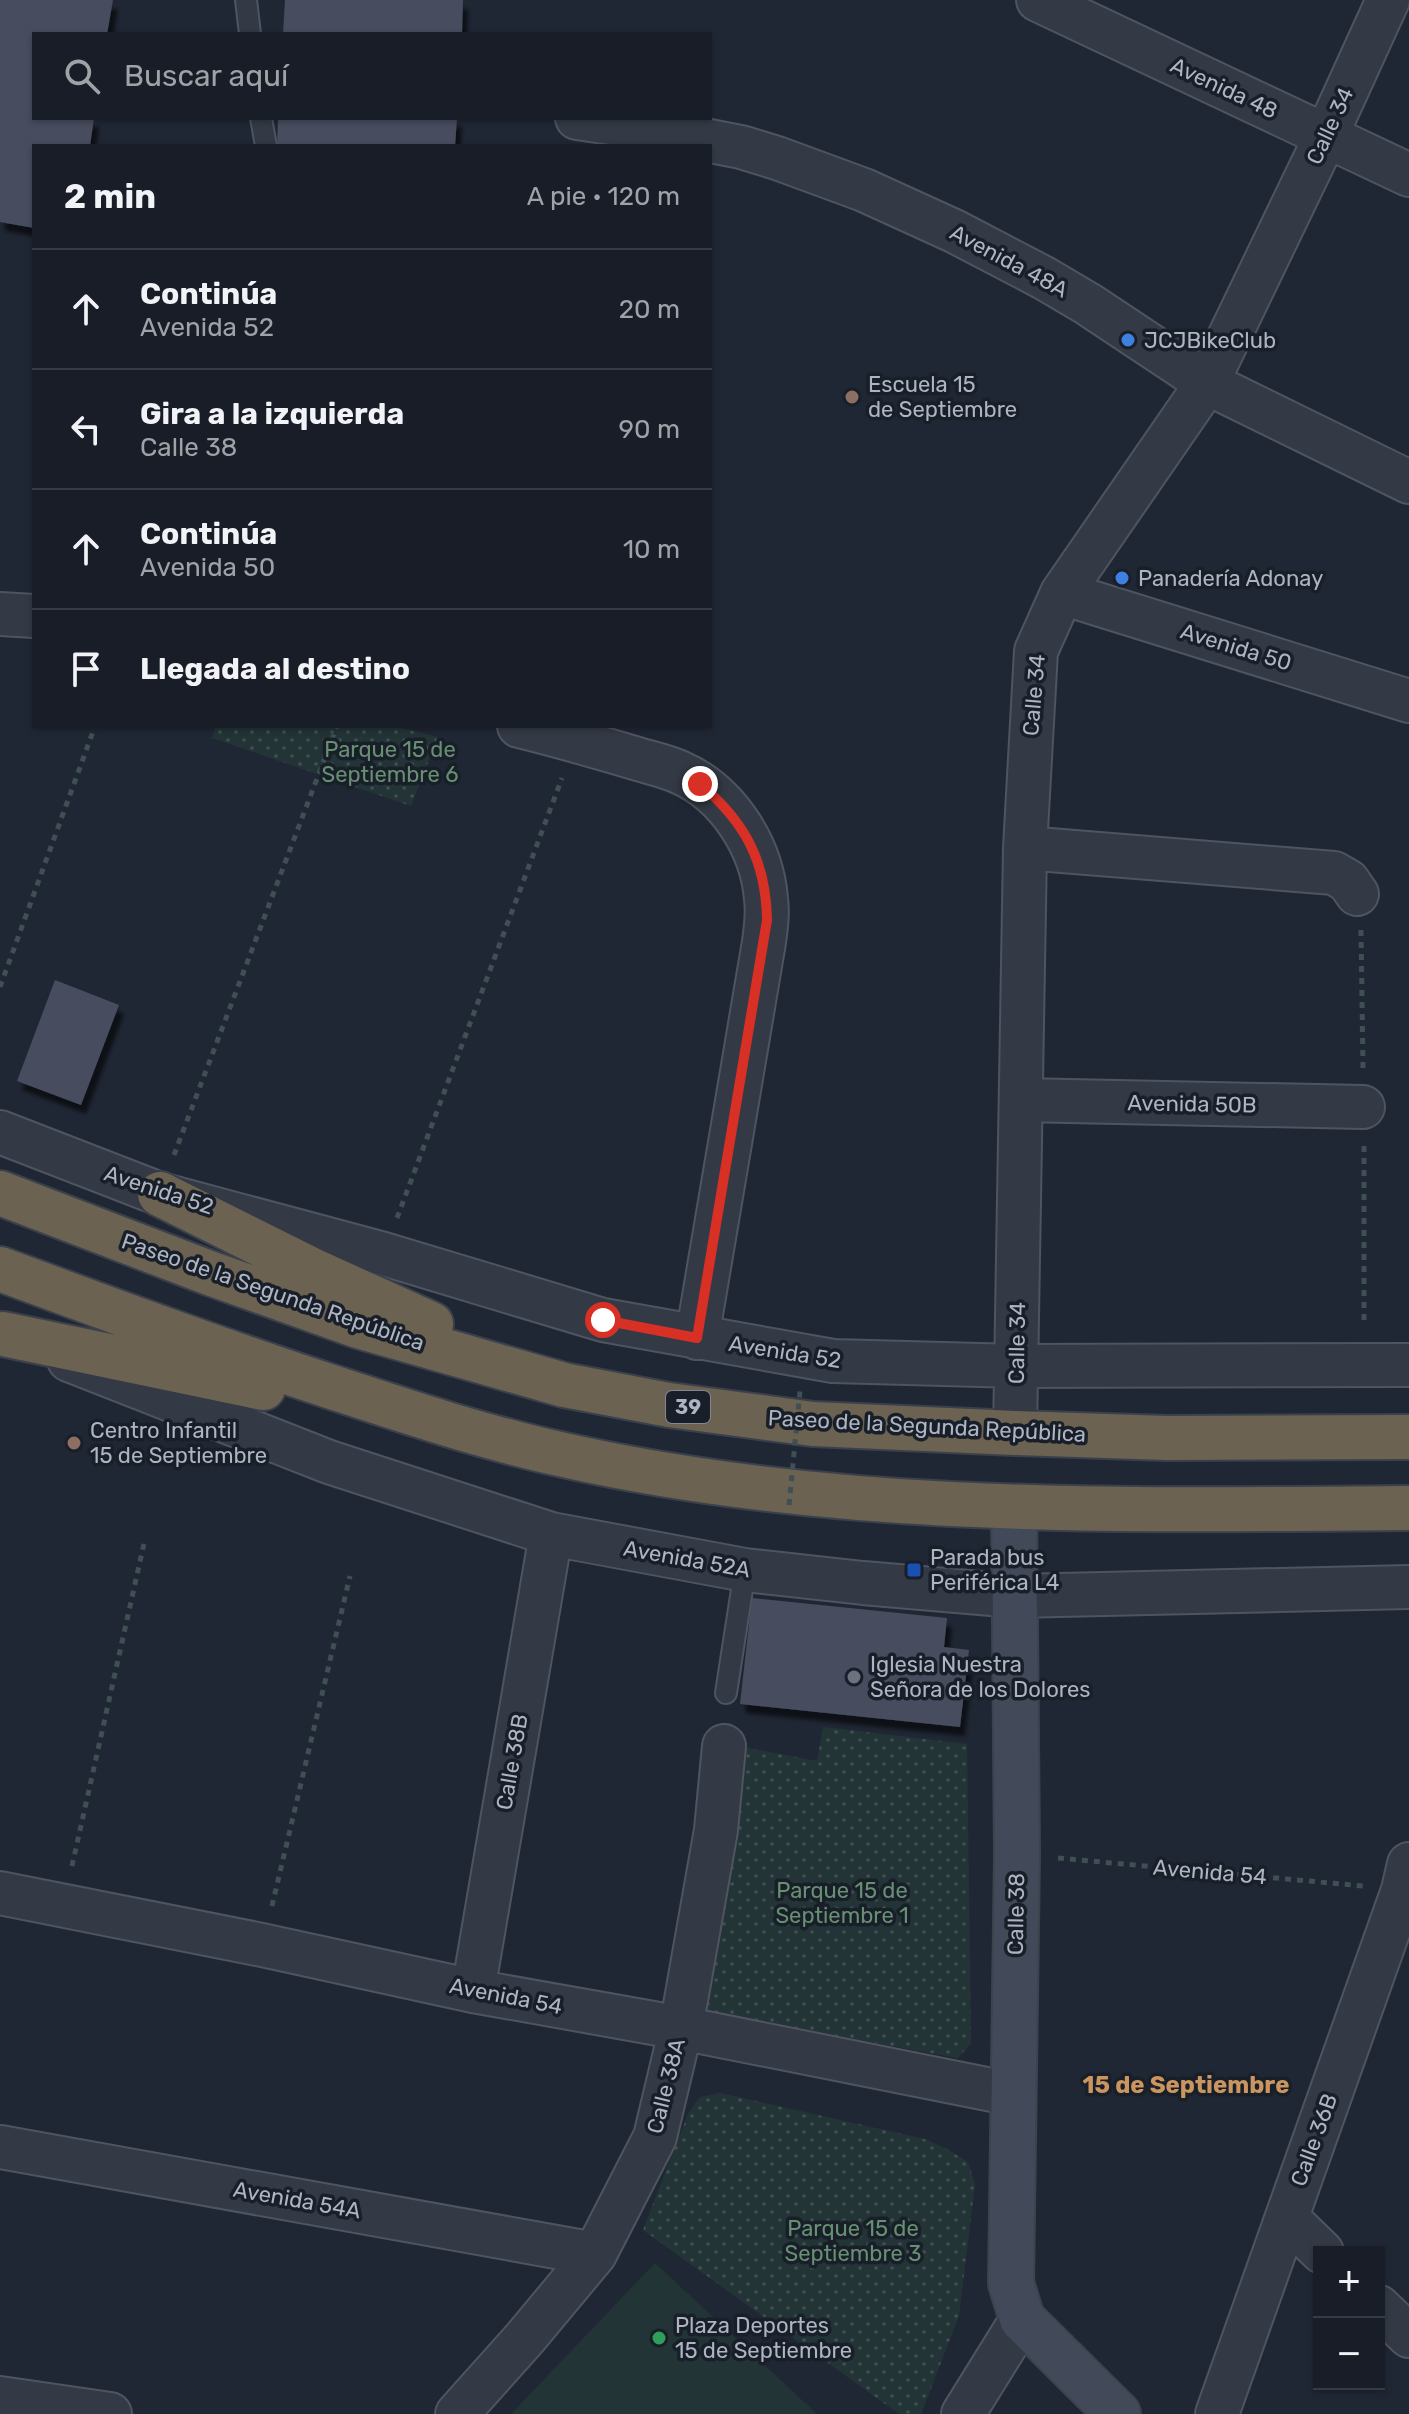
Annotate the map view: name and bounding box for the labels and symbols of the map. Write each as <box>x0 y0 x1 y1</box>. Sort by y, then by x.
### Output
street label: Avenida 48 <box>1166 51 1282 125</box>
street label: Calle 34 <box>1300 83 1360 169</box>
street label: Avenida 48A <box>945 219 1073 304</box>
place label: JCJBikeClub <box>1144 327 1276 354</box>
marker: JCJBikeClub <box>1119 331 1137 349</box>
place label: Escuela 15 de Septiembre <box>868 371 1017 423</box>
marker: Escuela 15 de Septiembre <box>843 388 861 406</box>
place label: Panadería Adonay <box>1138 565 1323 592</box>
marker: Panadería Adonay <box>1113 569 1131 587</box>
street label: Avenida 50 <box>1177 617 1295 677</box>
street label: Calle 34 <box>1017 653 1051 737</box>
park label: Parque 15 de Septiembre 6 <box>321 736 459 788</box>
route end <box>682 766 718 802</box>
street label: Avenida 50B <box>1127 1089 1257 1119</box>
street label: Avenida 52 <box>101 1160 217 1220</box>
street label: Paseo de la Segunda República <box>118 1227 428 1357</box>
route start <box>585 1302 621 1338</box>
street label: Calle 34 <box>1003 1302 1031 1384</box>
street label: Avenida 52 <box>727 1330 843 1374</box>
road number: 39 <box>666 1391 710 1423</box>
street label: Paseo de la Segunda República <box>767 1404 1087 1448</box>
place label: Centro Infantil 15 de Septiembre <box>90 1417 267 1469</box>
marker: Centro Infantil 15 de Septiembre <box>65 1434 83 1452</box>
street label: Avenida 52A <box>622 1535 753 1583</box>
place label: Parada bus Periférica L4 <box>930 1544 1060 1596</box>
marker: Parada bus Periférica L4 <box>905 1561 923 1579</box>
place label: Iglesia Nuestra Señora de los Dolores <box>870 1651 1091 1703</box>
marker: Iglesia Nuestra Señora de los Dolores <box>845 1668 863 1686</box>
street label: Calle 38B <box>490 1712 534 1812</box>
street label: Avenida 54 <box>1152 1854 1268 1890</box>
street label: Calle 38 <box>1002 1873 1030 1955</box>
park label: Parque 15 de Septiembre 1 <box>775 1877 909 1929</box>
street label: Avenida 54 <box>447 1972 565 2020</box>
street label: Calle 38A <box>641 2035 691 2136</box>
district label: 15 de Septiembre <box>1083 2071 1289 2099</box>
street label: Calle 36B <box>1285 2090 1343 2190</box>
street label: Avenida 54A <box>231 2176 363 2225</box>
park label: Parque 15 de Septiembre 3 <box>785 2215 921 2267</box>
place label: Plaza Deportes 15 de Septiembre <box>675 2312 852 2364</box>
marker: Plaza Deportes 15 de Septiembre <box>650 2329 668 2347</box>

